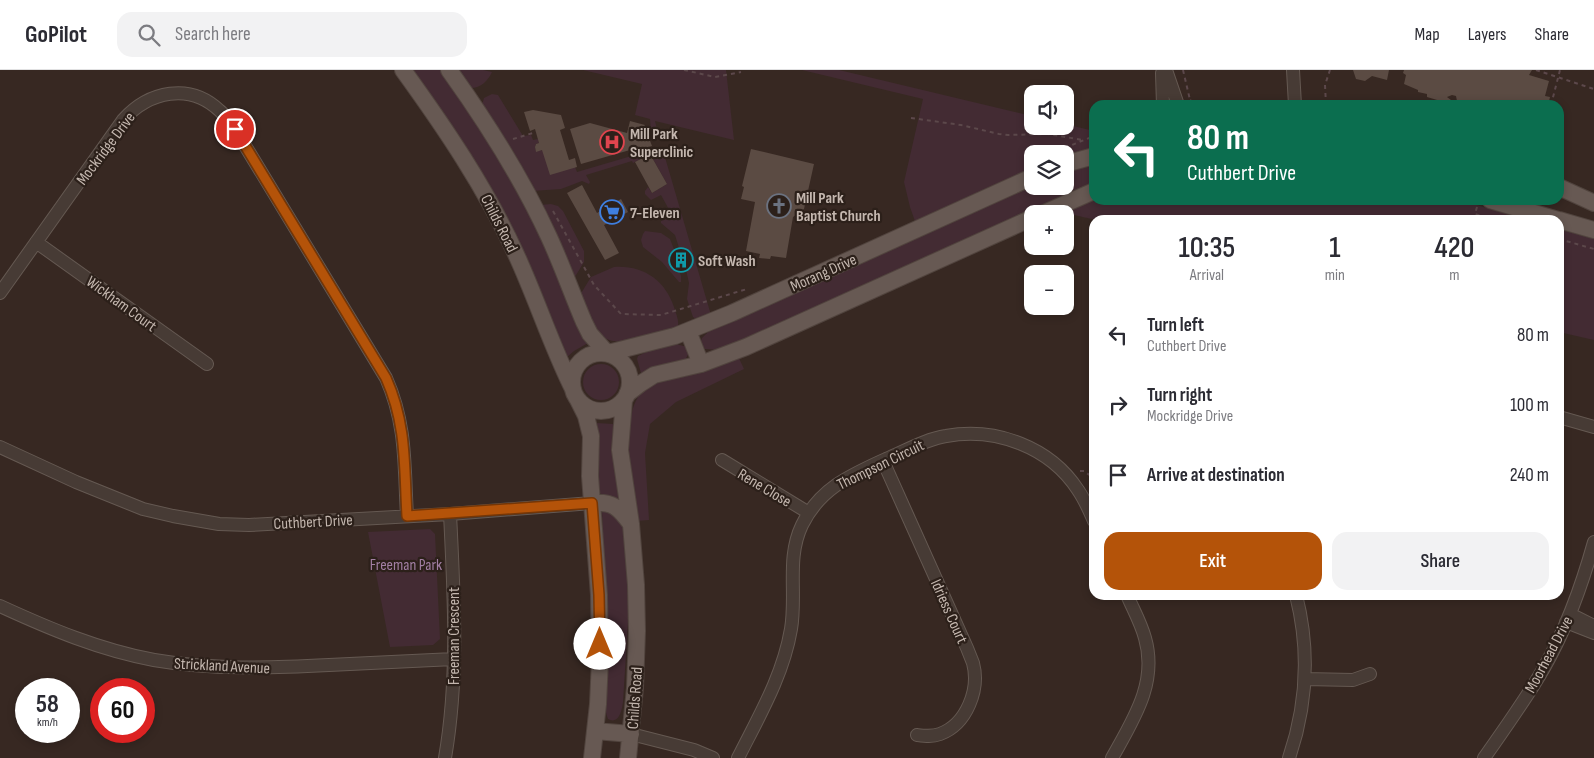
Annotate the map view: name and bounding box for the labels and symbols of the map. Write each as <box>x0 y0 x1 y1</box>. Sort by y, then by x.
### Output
pin <box>214 108 256 150</box>
street label: Mockridge Drive <box>73 109 140 189</box>
place label: Mill Park Superclinic <box>630 125 694 162</box>
hospital icon: Mill Park Superclinic <box>599 129 625 155</box>
place label: Mill Park Baptist Church <box>796 189 881 226</box>
street label: Childs Road <box>476 192 521 256</box>
church icon: Mill Park Baptist Church <box>766 193 792 219</box>
supermarket icon: 7-Eleven <box>599 199 625 225</box>
place label: 7-Eleven <box>630 204 680 223</box>
building icon: Soft Wash <box>668 247 694 273</box>
street label: Morang Drive <box>788 250 860 296</box>
place label: Soft Wash <box>698 252 756 271</box>
street label: Wickham Court <box>82 272 160 336</box>
street label: Thompson Circuit <box>834 436 927 495</box>
street label: Rene Close <box>734 465 794 512</box>
street label: Cuthbert Drive <box>273 511 353 534</box>
park label: Freeman Park <box>370 556 442 575</box>
street label: Idriess Court <box>926 577 971 647</box>
street label: Freeman Crescent <box>445 587 464 685</box>
street label: Moorhead Drive <box>1521 613 1577 696</box>
position arrow <box>573 617 625 669</box>
street label: Strickland Avenue <box>173 654 270 679</box>
street label: Childs Road <box>624 666 647 730</box>
speed limit sign: 60 <box>90 678 155 743</box>

